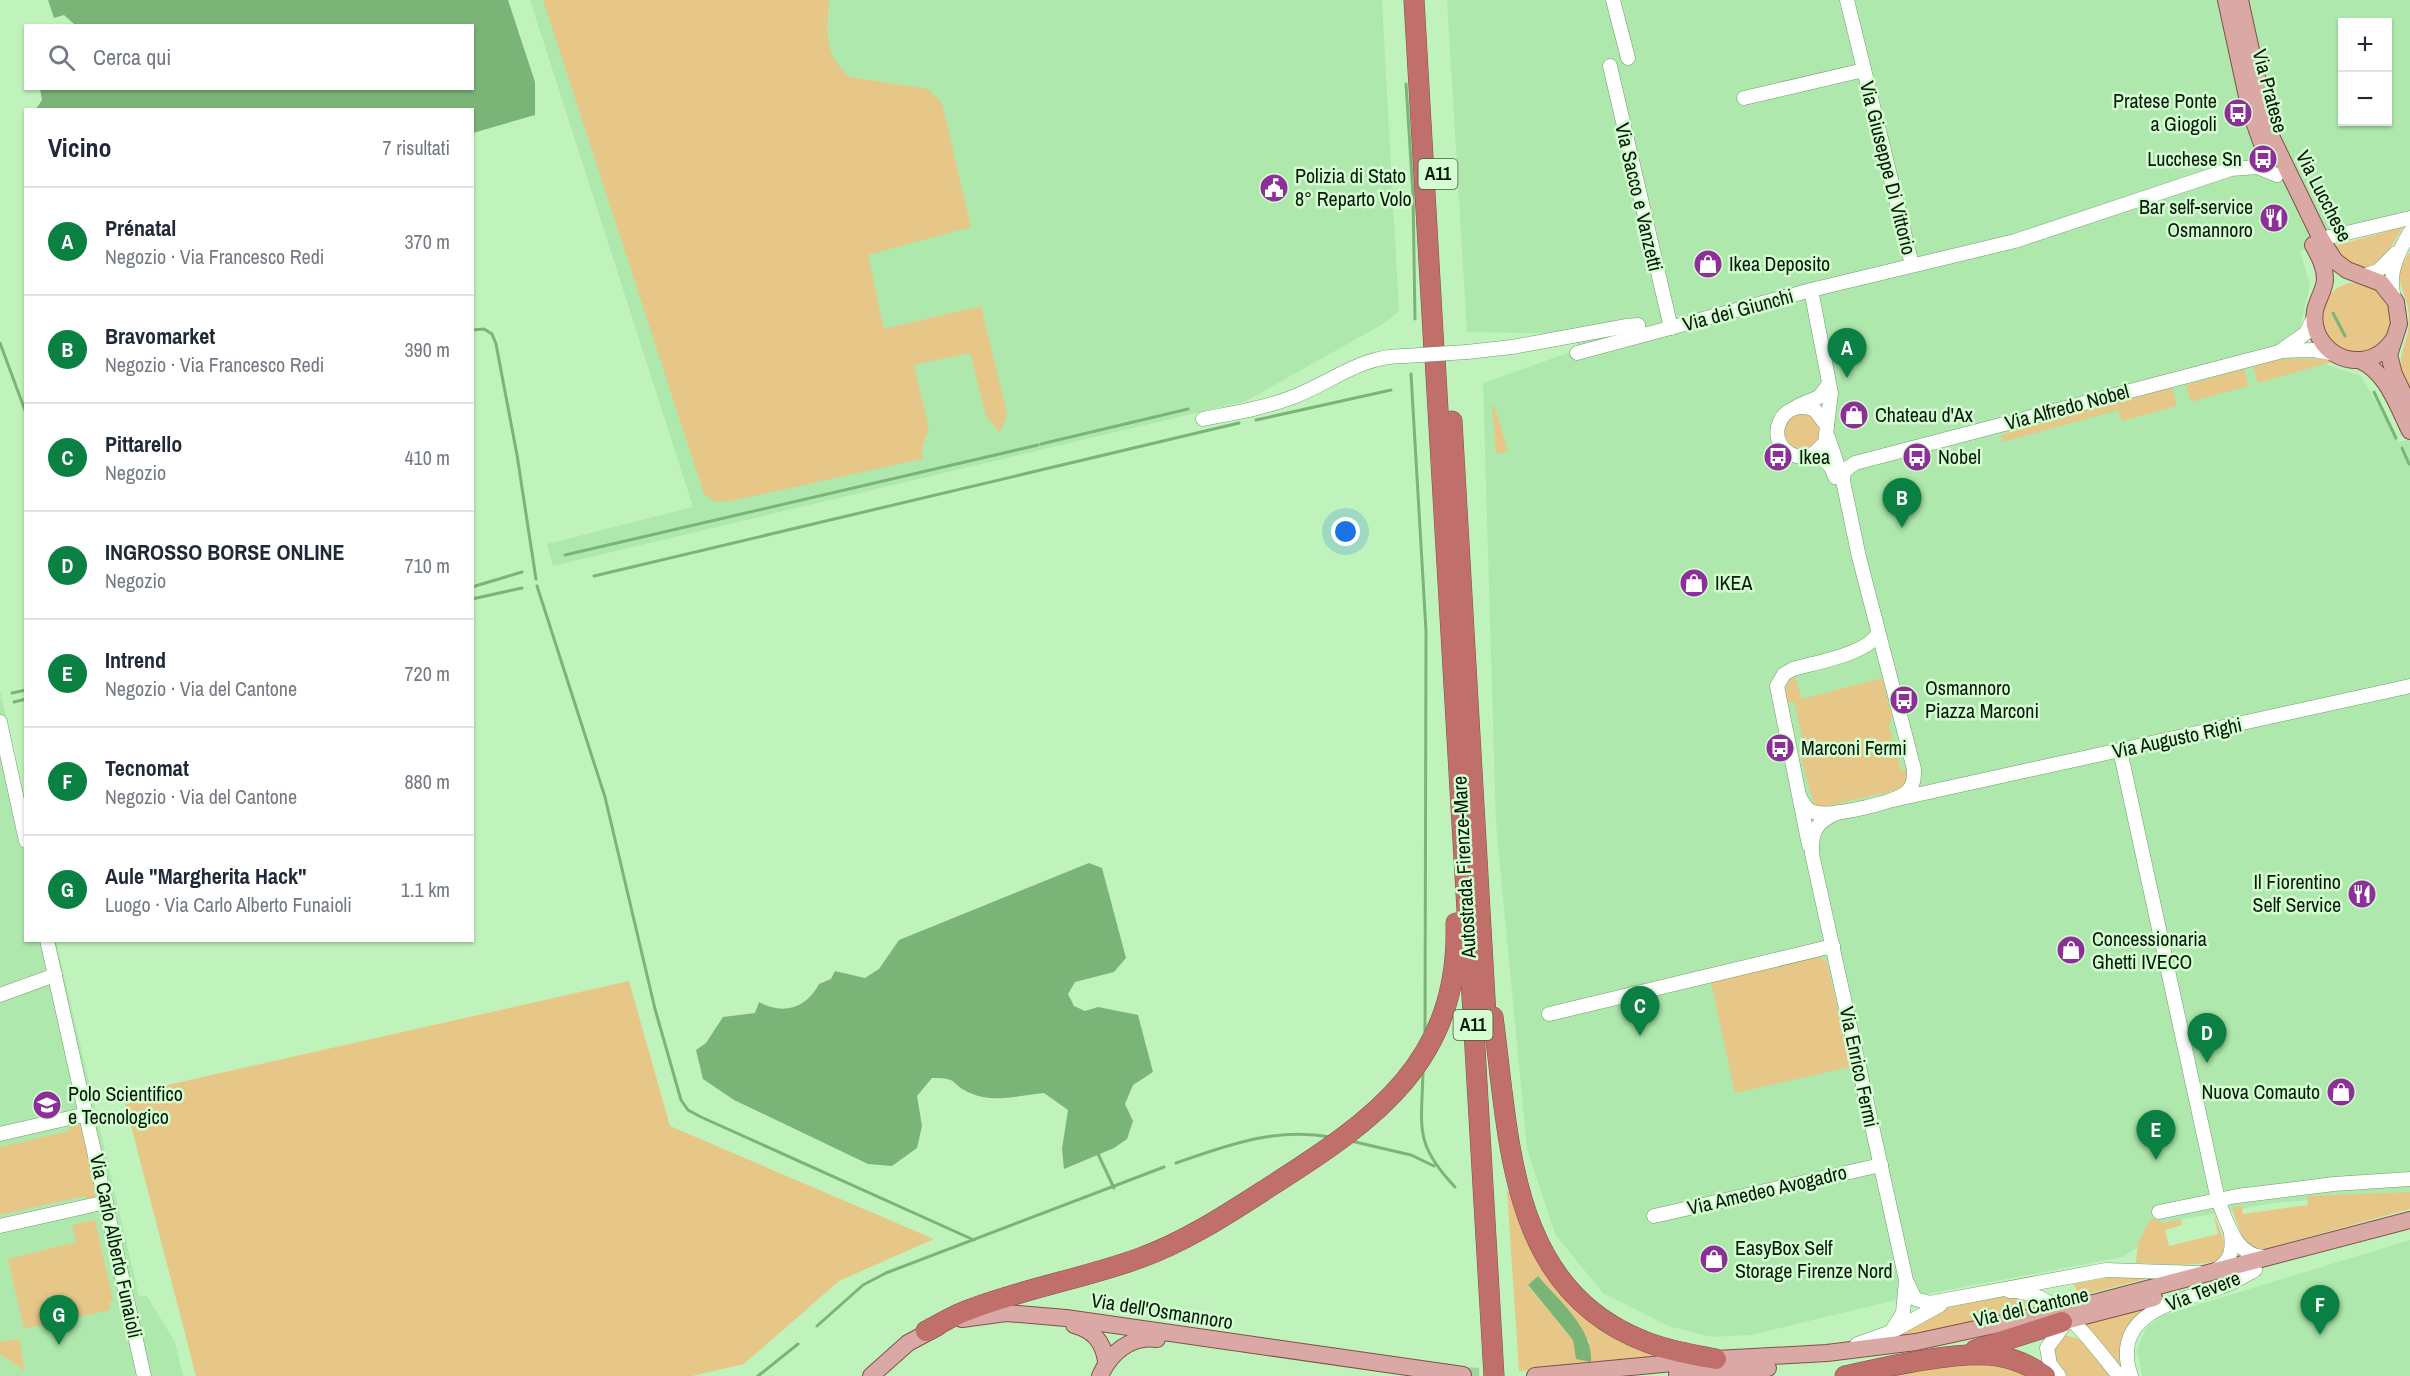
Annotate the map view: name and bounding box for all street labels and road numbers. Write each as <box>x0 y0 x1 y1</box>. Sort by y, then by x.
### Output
street label: Via Pratese <box>2246 46 2295 136</box>
street label: Via Giuseppe Di Vittorio <box>1854 78 1923 258</box>
street label: Via Sacco e Vanzetti <box>1609 120 1670 274</box>
street label: Via Lucchese <box>2290 145 2359 246</box>
road number: A11 <box>1418 159 1458 189</box>
street label: Via dei Giunchi <box>1679 282 1796 337</box>
street label: Via Alfredo Nobel <box>2002 377 2132 436</box>
street label: Via Augusto Righi <box>2110 711 2244 764</box>
street label: Autostrada Firenze-Mare <box>1445 775 1482 960</box>
street label: Via Enrico Fermi <box>1834 1004 1885 1130</box>
road number: A11 <box>1454 1010 1492 1040</box>
street label: Via Carlo Alberto Funaioli <box>84 1151 149 1340</box>
street label: Via Amedeo Avogadro <box>1685 1158 1849 1221</box>
street label: Via Tevere <box>2162 1264 2244 1317</box>
street label: Via del Cantone <box>1971 1280 2091 1333</box>
street label: Via dell'Osmannoro <box>1089 1286 1235 1335</box>

